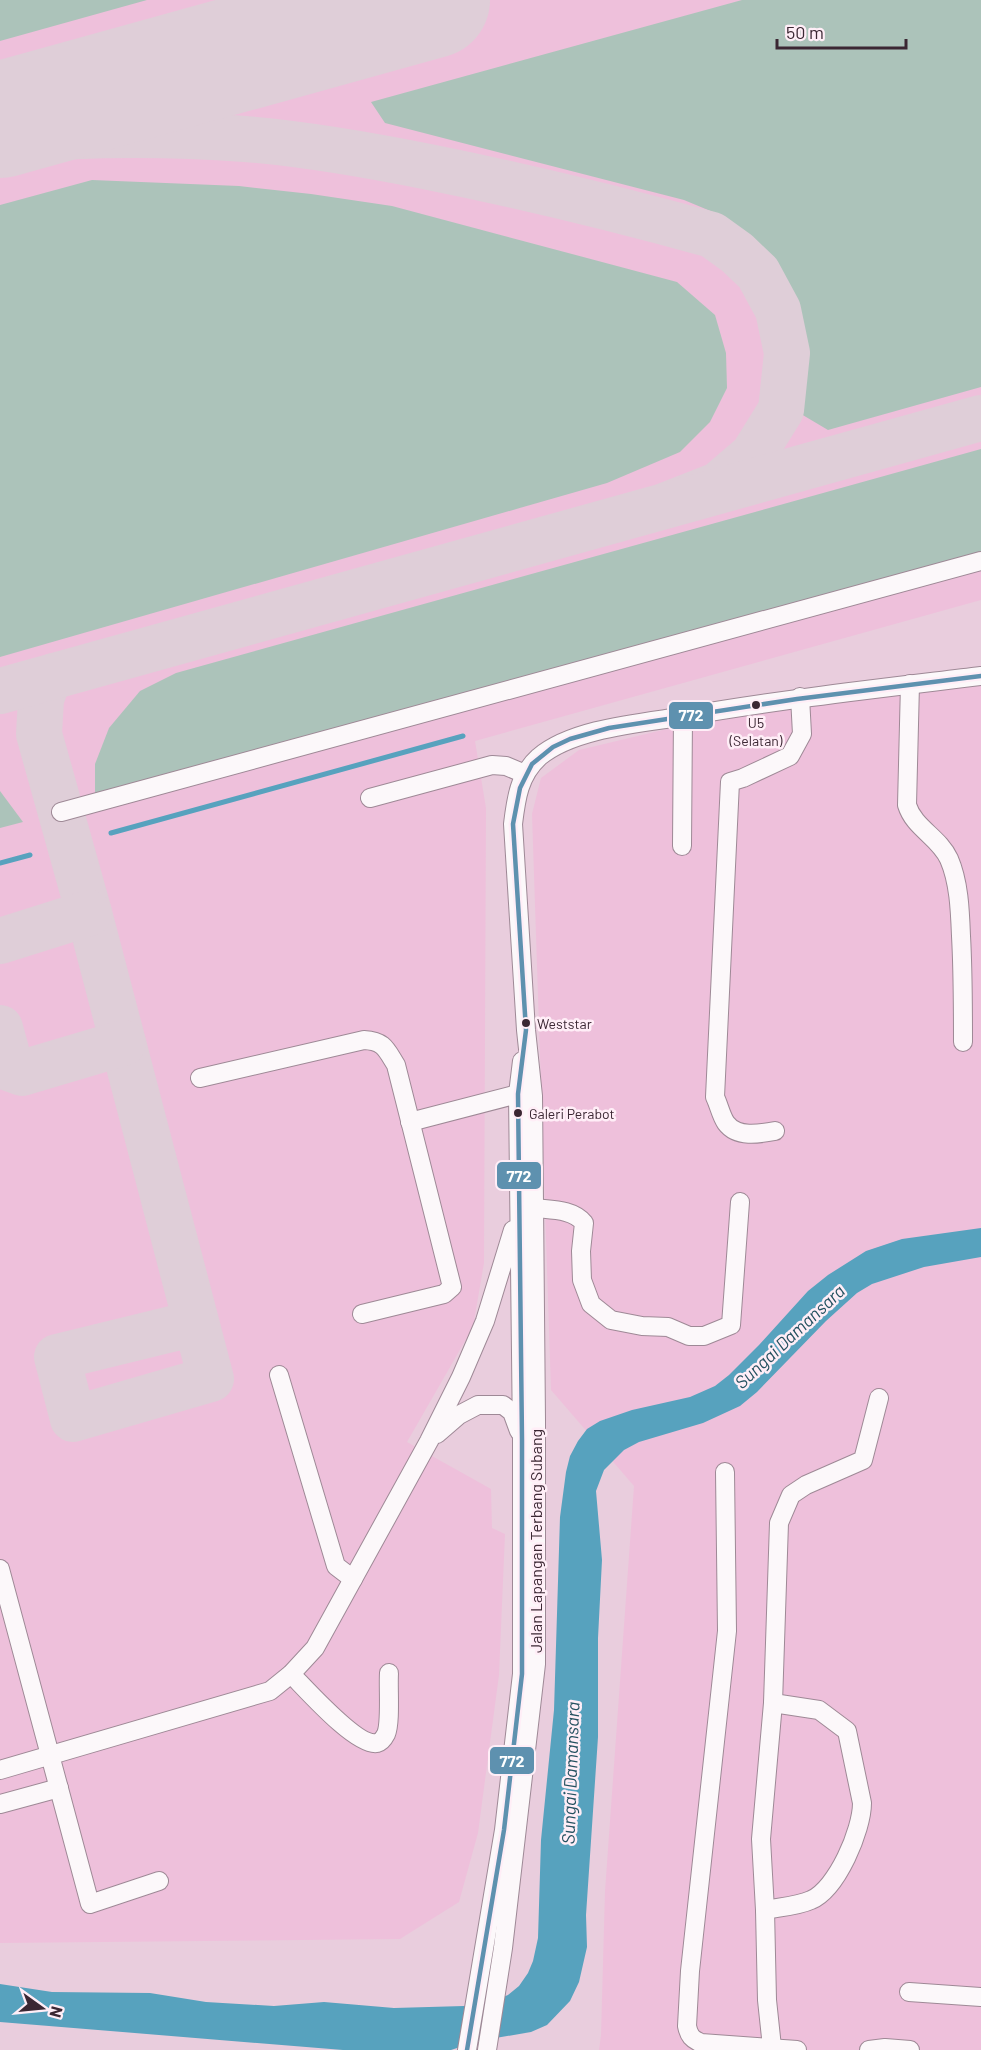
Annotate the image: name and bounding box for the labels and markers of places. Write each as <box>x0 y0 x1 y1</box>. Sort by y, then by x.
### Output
marker: U5 (Selatan) <box>750 699 762 711</box>
place label: U5 (Selatan) <box>728 714 783 749</box>
place label: Weststar <box>537 1015 592 1032</box>
marker: Weststar <box>520 1017 532 1029</box>
place label: Galeri Perabot <box>529 1105 615 1122</box>
marker: Galeri Perabot <box>512 1107 524 1119</box>

